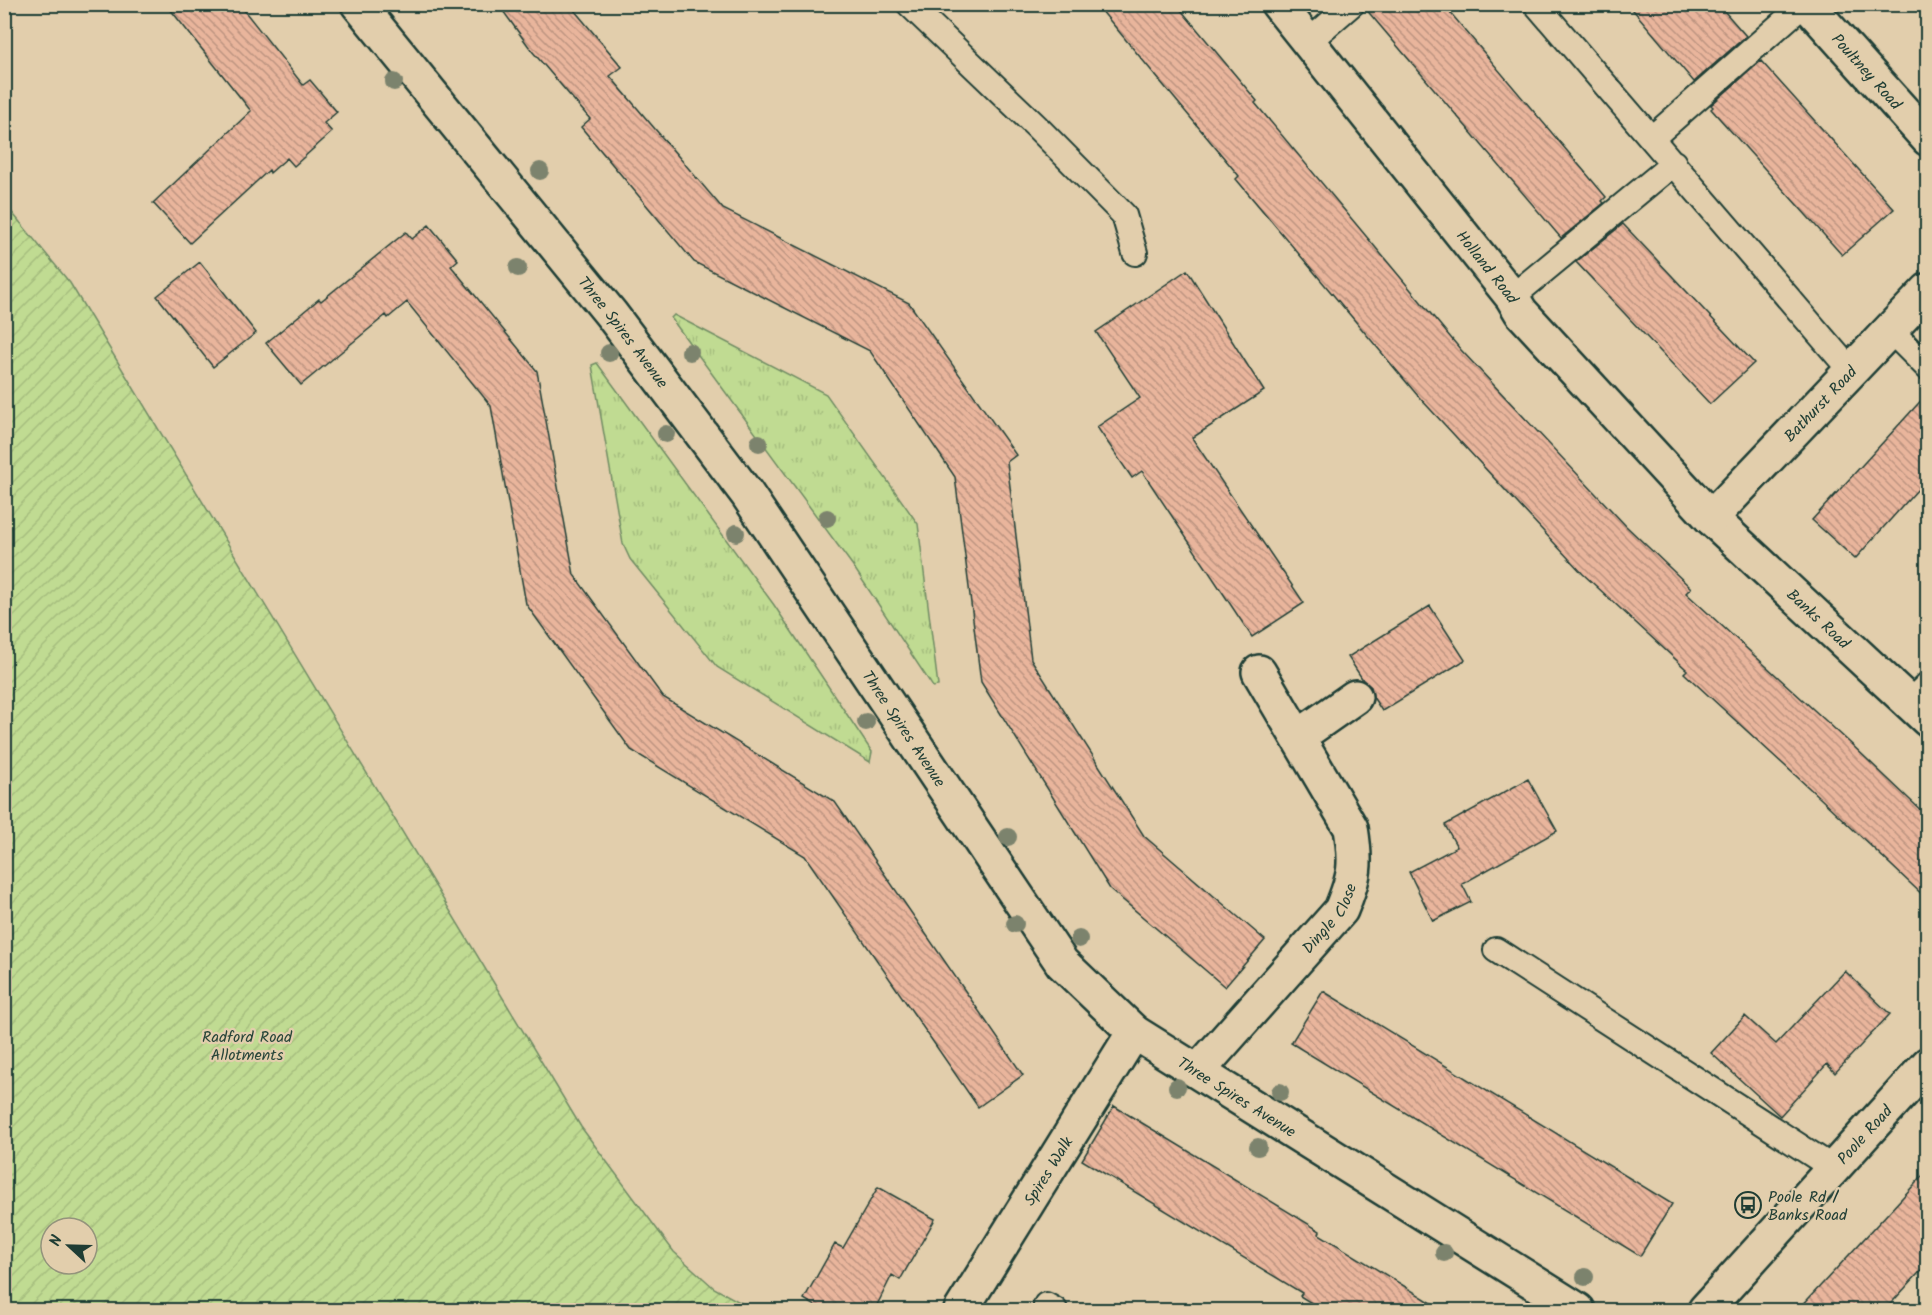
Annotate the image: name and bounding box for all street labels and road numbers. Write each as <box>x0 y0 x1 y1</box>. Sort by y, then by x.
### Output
street label: Poultney Road <box>1825 28 1908 117</box>
street label: Holland Road <box>1449 225 1525 310</box>
street label: Three Spires Avenue <box>571 271 674 394</box>
street label: Bathurst Road <box>1779 360 1864 448</box>
street label: Banks Road <box>1780 583 1856 656</box>
street label: Three Spires Avenue <box>855 666 951 793</box>
street label: Dingle Close <box>1296 880 1364 960</box>
street label: Three Spires Avenue <box>1172 1051 1301 1145</box>
street label: Poole Road <box>1832 1099 1900 1171</box>
street label: Spires Walk <box>1018 1132 1080 1211</box>

